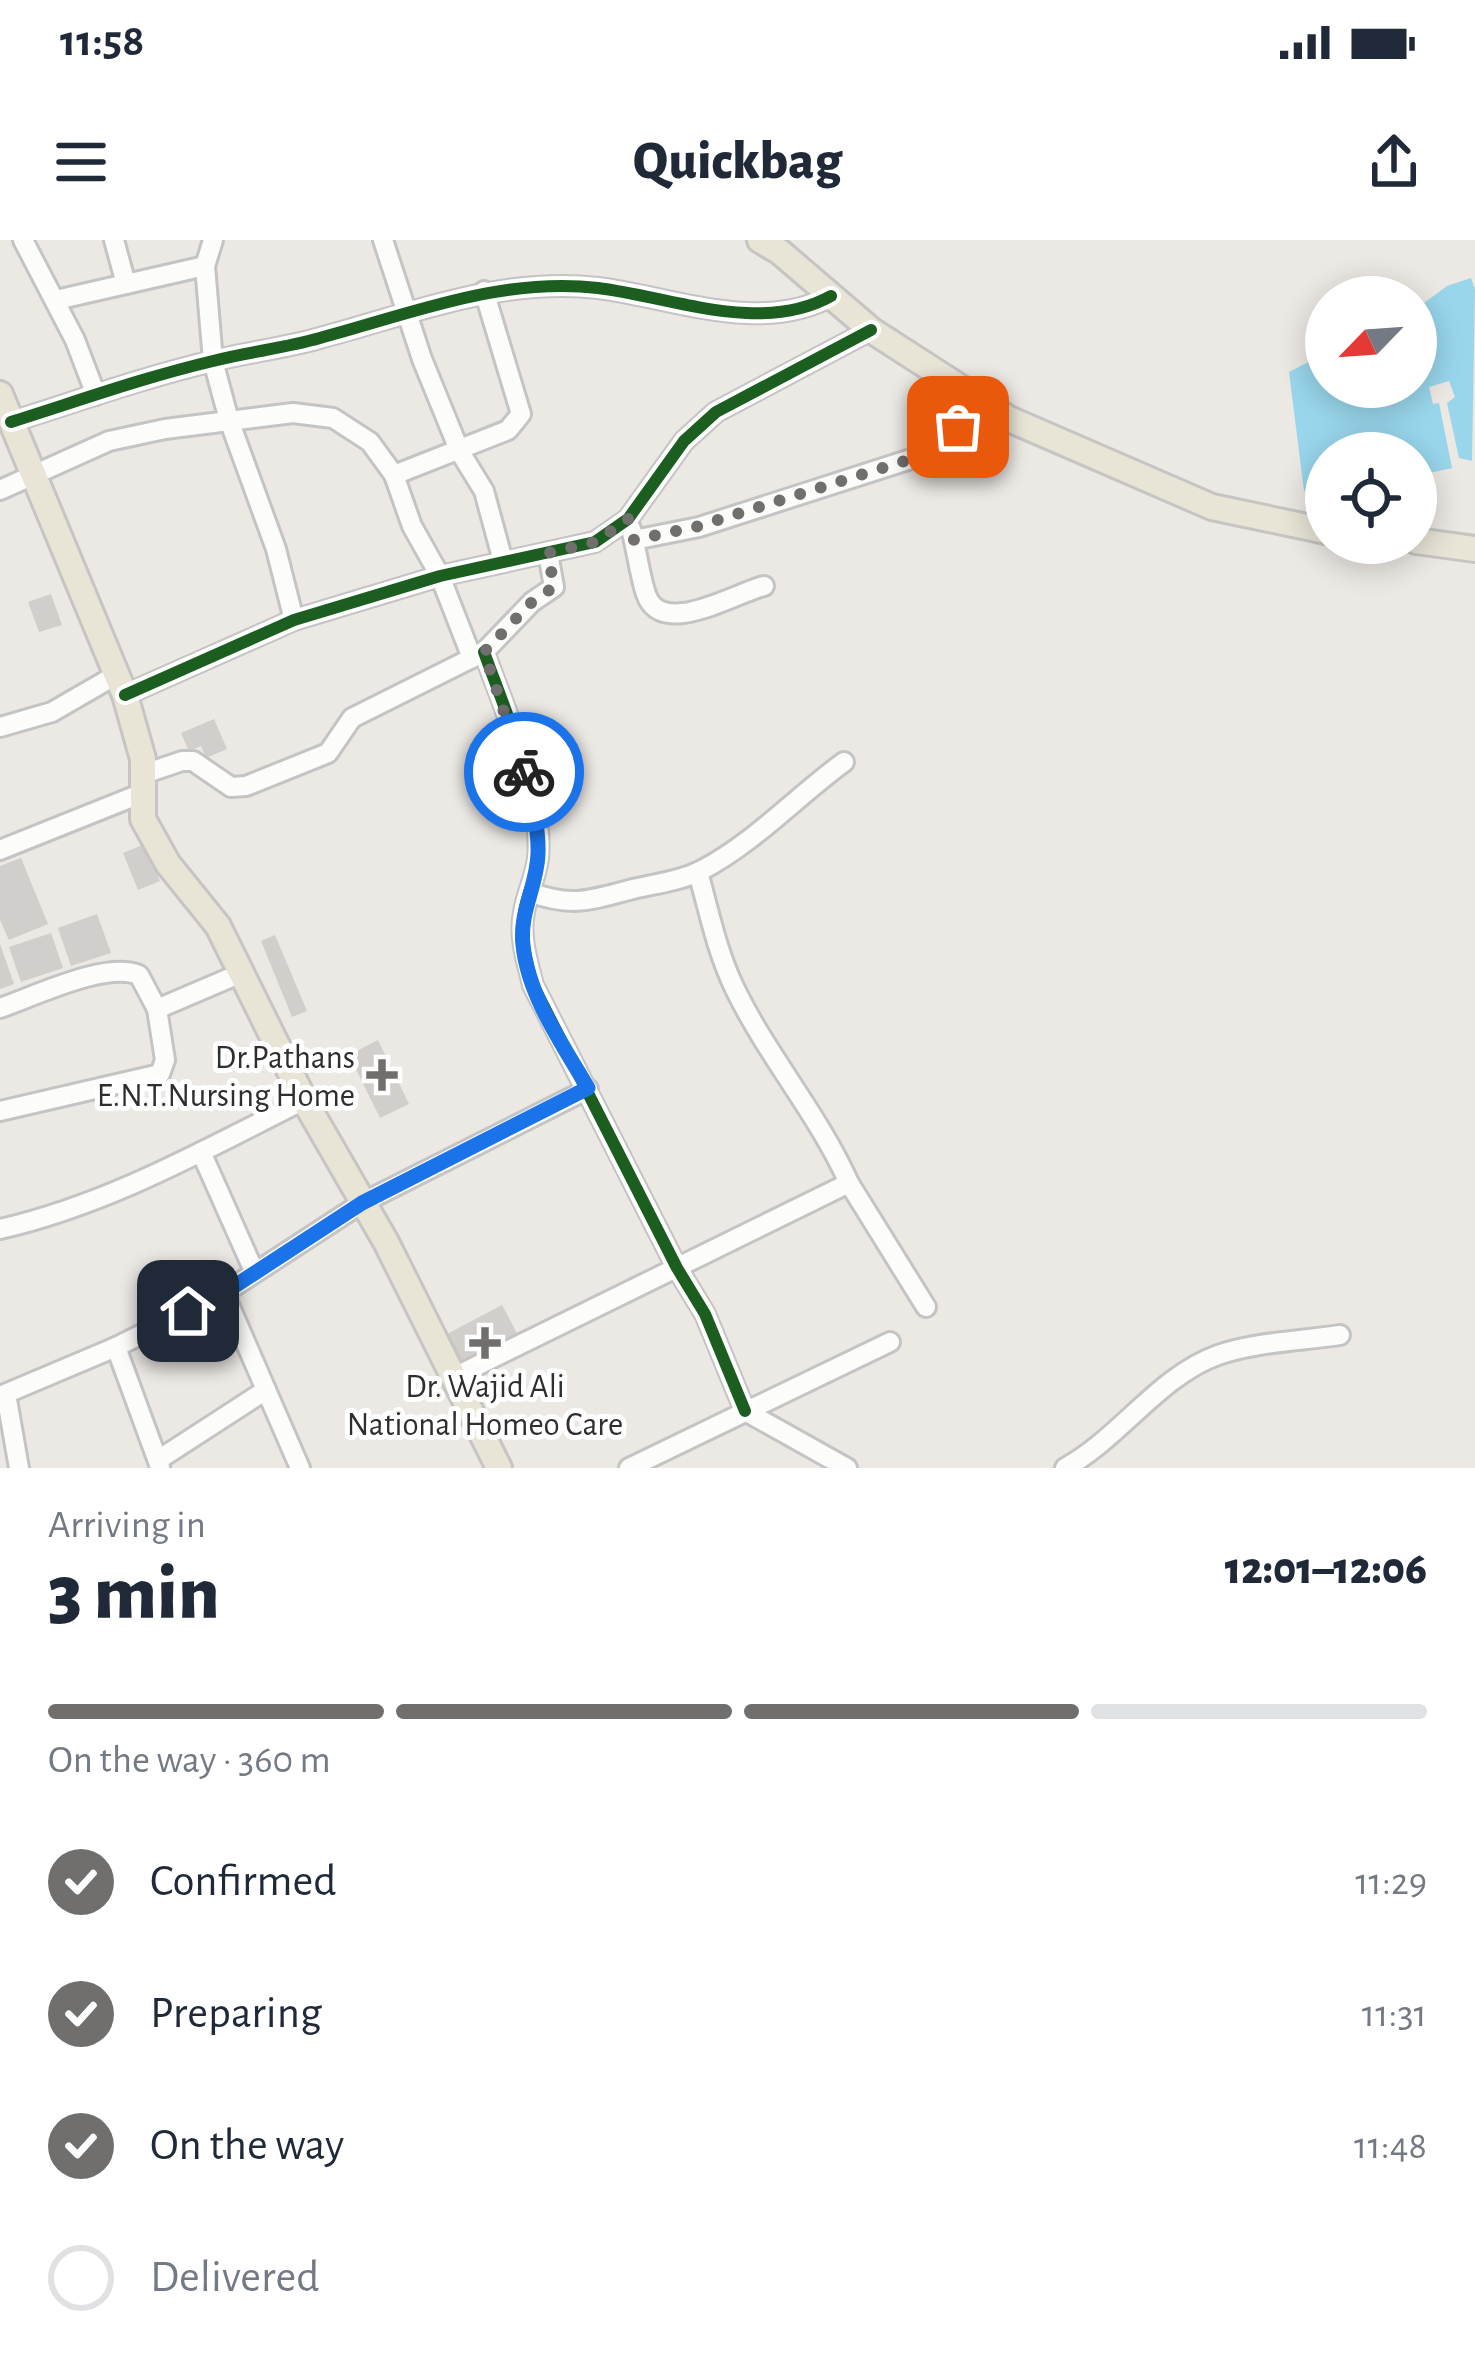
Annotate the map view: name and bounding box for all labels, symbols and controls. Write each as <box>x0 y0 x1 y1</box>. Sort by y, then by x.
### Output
text: 11:58 <box>60 19 144 64</box>
icon: menu <box>48 129 114 195</box>
icon: share <box>1361 129 1427 195</box>
text: Quickbag <box>633 135 842 189</box>
north arrow <box>1305 276 1437 408</box>
map controls <box>1305 276 1437 564</box>
pin <box>907 376 1009 478</box>
icon: bag <box>925 394 991 460</box>
button: locate <box>1305 432 1437 564</box>
courier <box>464 712 584 832</box>
icon: bike <box>491 739 557 805</box>
place label: Dr.Pathans E.N.T.Nursing Home <box>97 1042 355 1113</box>
marker: Dr.Pathans E.N.T.Nursing Home <box>366 1059 398 1091</box>
pin <box>137 1260 239 1362</box>
icon: home <box>155 1278 221 1344</box>
marker: Dr. Wajid Ali National Homeo Care <box>469 1327 501 1359</box>
place label: Dr. Wajid Ali National Homeo Care <box>347 1371 623 1442</box>
text: Arriving in <box>48 1506 206 1545</box>
text: 12:01–12:06 <box>1225 1547 1427 1592</box>
text: 3 min <box>48 1555 220 1633</box>
text: On the way · 360 m <box>48 1741 331 1780</box>
icon: check <box>48 1849 114 1915</box>
text: Confirmed <box>150 1859 336 1904</box>
text: 11:29 <box>1355 1863 1427 1902</box>
icon: check <box>48 1981 114 2047</box>
text: Preparing <box>150 1991 322 2036</box>
text: 11:31 <box>1362 1995 1427 2034</box>
icon: check <box>48 2113 114 2179</box>
text: On the way <box>150 2123 344 2168</box>
text: 11:48 <box>1354 2127 1427 2166</box>
text: Delivered <box>150 2255 319 2300</box>

